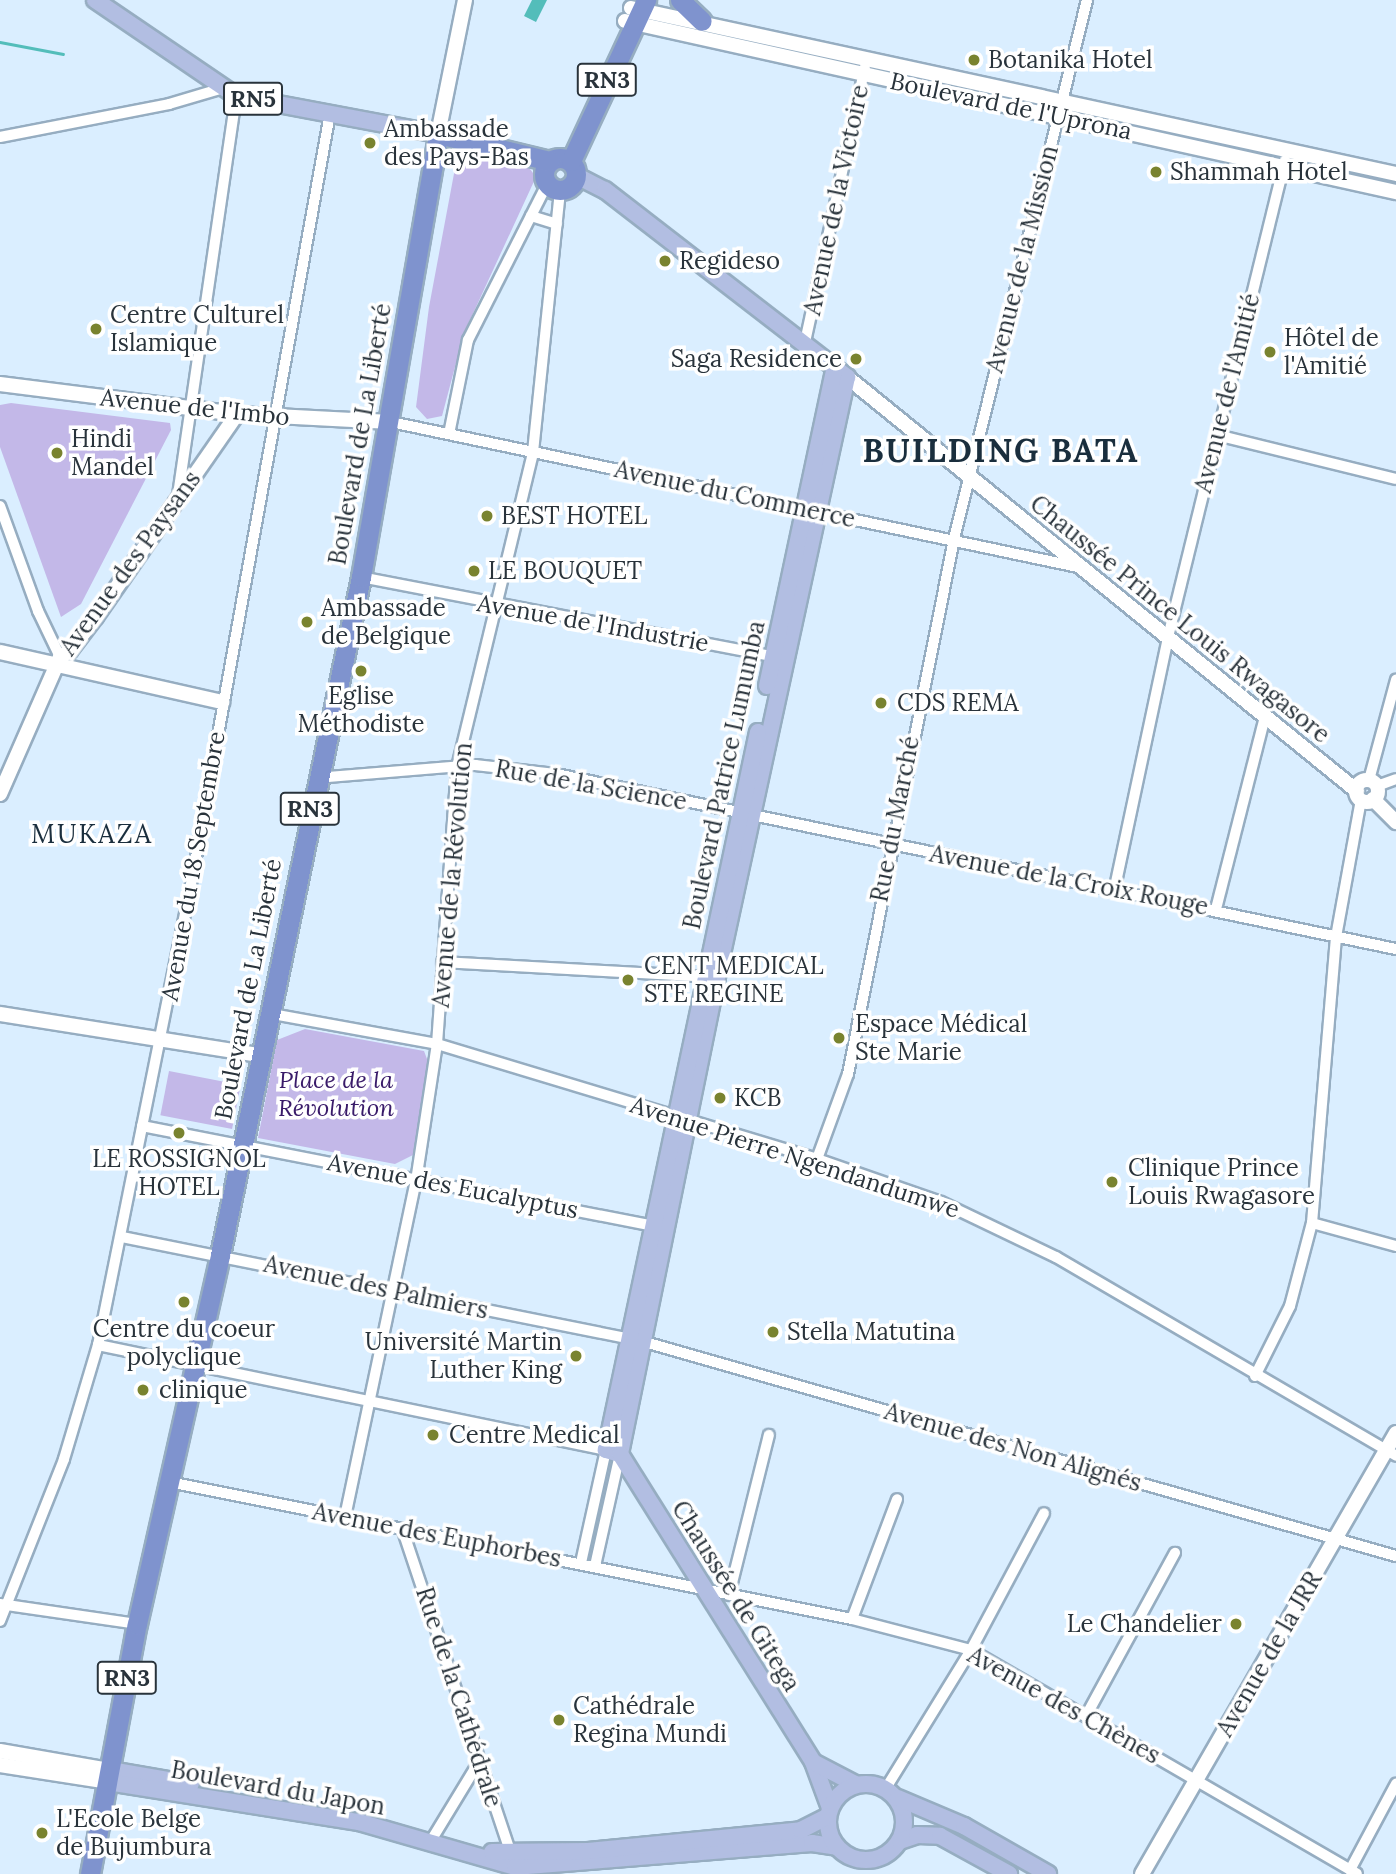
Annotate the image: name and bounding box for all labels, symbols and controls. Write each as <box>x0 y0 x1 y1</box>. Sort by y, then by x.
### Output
place label: Botanika Hotel <box>988 46 1153 74</box>
marker: Botanika Hotel <box>966 52 982 68</box>
road number: RN3 <box>576 60 638 100</box>
street label: Boulevard de l'Uprona <box>887 66 1135 146</box>
road number: RN5 <box>222 80 284 118</box>
street label: Avenue de la Victoire <box>798 82 874 318</box>
place label: Ambassade des Pays-Bas <box>384 115 529 171</box>
marker: Ambassade des Pays-Bas <box>362 135 378 151</box>
street label: Avenue de la Mission <box>980 142 1064 376</box>
place label: Shammah Hotel <box>1170 158 1347 186</box>
marker: Shammah Hotel <box>1148 164 1164 180</box>
place label: Regideso <box>679 247 780 275</box>
marker: Regideso <box>657 253 673 269</box>
street label: Avenue de l'Amitié <box>1188 290 1266 496</box>
place label: Centre Culturel Islamique <box>110 301 284 357</box>
street label: Boulevard de La Liberté <box>323 301 397 567</box>
marker: Centre Culturel Islamique <box>88 321 104 337</box>
place label: Hôtel de l'Amitié <box>1284 324 1379 380</box>
marker: Hôtel de l'Amitié <box>1262 344 1278 360</box>
place label: Saga Residence <box>671 345 842 373</box>
marker: Saga Residence <box>848 351 864 367</box>
street label: Avenue de l'Imbo <box>99 383 291 431</box>
place label: Hindi Mandel <box>71 425 154 481</box>
district label: BUILDING BATA <box>864 432 1138 470</box>
marker: Hindi Mandel <box>49 445 65 461</box>
street label: Avenue du Commerce <box>612 454 858 534</box>
street label: Avenue des Paysans <box>53 465 207 661</box>
street label: Chaussée Prince Louis Rwagasore <box>1024 489 1336 749</box>
place label: BEST HOTEL <box>501 502 647 530</box>
marker: BEST HOTEL <box>479 508 495 524</box>
place label: LE BOUQUET <box>488 557 642 585</box>
marker: LE BOUQUET <box>466 563 482 579</box>
street label: Avenue de l'Industrie <box>475 588 711 658</box>
place label: Ambassade de Belgique <box>321 594 451 650</box>
marker: Ambassade de Belgique <box>299 614 315 630</box>
street label: Boulevard Patrice Lumumba <box>677 618 771 932</box>
marker: Eglise Méthodiste <box>353 663 369 679</box>
place label: Eglise Méthodiste <box>298 682 424 738</box>
place label: CDS REMA <box>897 689 1019 717</box>
marker: CDS REMA <box>871 693 891 713</box>
street label: Avenue du 18 Septembre <box>155 729 231 1003</box>
street label: Rue du Marché <box>865 734 925 904</box>
street label: Avenue de la Révolution <box>426 741 478 1009</box>
street label: Rue de la Science <box>493 754 689 816</box>
road number: RN3 <box>278 790 342 828</box>
district label: MUKAZA <box>32 818 152 850</box>
street label: Avenue de la Croix Rouge <box>927 839 1211 921</box>
street label: Boulevard de La Liberté <box>209 856 287 1122</box>
place label: CENT MEDICAL STE REGINE <box>644 952 824 1008</box>
marker: CENT MEDICAL STE REGINE <box>618 970 638 990</box>
place label: Espace Médical Ste Marie <box>855 1010 1027 1066</box>
marker: Espace Médical Ste Marie <box>829 1028 849 1048</box>
park label: Place de la Révolution <box>278 1066 394 1122</box>
place label: KCB <box>734 1084 782 1112</box>
street label: Avenue Pierre Ngendandumwe <box>627 1090 963 1224</box>
marker: KCB <box>712 1090 728 1106</box>
marker: LE ROSSIGNOL HOTEL <box>171 1125 187 1141</box>
place label: LE ROSSIGNOL HOTEL <box>92 1145 266 1201</box>
street label: Avenue des Eucalyptus <box>325 1148 581 1224</box>
place label: Clinique Prince Louis Rwagasore <box>1128 1154 1315 1210</box>
marker: Clinique Prince Louis Rwagasore <box>1102 1172 1122 1192</box>
street label: Avenue des Palmiers <box>261 1249 491 1325</box>
marker: Centre du coeur polyclique <box>174 1292 194 1312</box>
place label: Centre du coeur polyclique <box>93 1315 275 1371</box>
place label: Stella Matutina <box>787 1318 955 1346</box>
marker: Stella Matutina <box>765 1324 781 1340</box>
place label: Université Martin Luther King <box>365 1328 562 1384</box>
marker: Université Martin Luther King <box>568 1348 584 1364</box>
place label: clinique <box>159 1376 248 1404</box>
marker: clinique <box>133 1380 153 1400</box>
street label: Avenue des Non Alignés <box>881 1397 1145 1497</box>
place label: Centre Medical <box>449 1421 619 1449</box>
marker: Centre Medical <box>423 1425 443 1445</box>
street label: Chaussée de Gitega <box>666 1495 806 1697</box>
street label: Avenue des Euphorbes <box>310 1497 564 1573</box>
street label: Avenue de la JRR <box>1210 1566 1328 1742</box>
street label: Rue de la Cathédrale <box>410 1583 508 1811</box>
place label: Le Chandelier <box>1067 1610 1222 1638</box>
marker: Le Chandelier <box>1228 1616 1244 1632</box>
street label: Avenue des Chènes <box>963 1640 1165 1770</box>
road number: RN3 <box>96 1658 158 1698</box>
place label: Cathédrale Regina Mundi <box>573 1692 727 1748</box>
marker: Cathédrale Regina Mundi <box>551 1712 567 1728</box>
street label: Boulevard du Japon <box>169 1755 387 1821</box>
place label: L'Ecole Belge de Bujumbura <box>56 1805 212 1861</box>
marker: L'Ecole Belge de Bujumbura <box>34 1825 50 1841</box>

